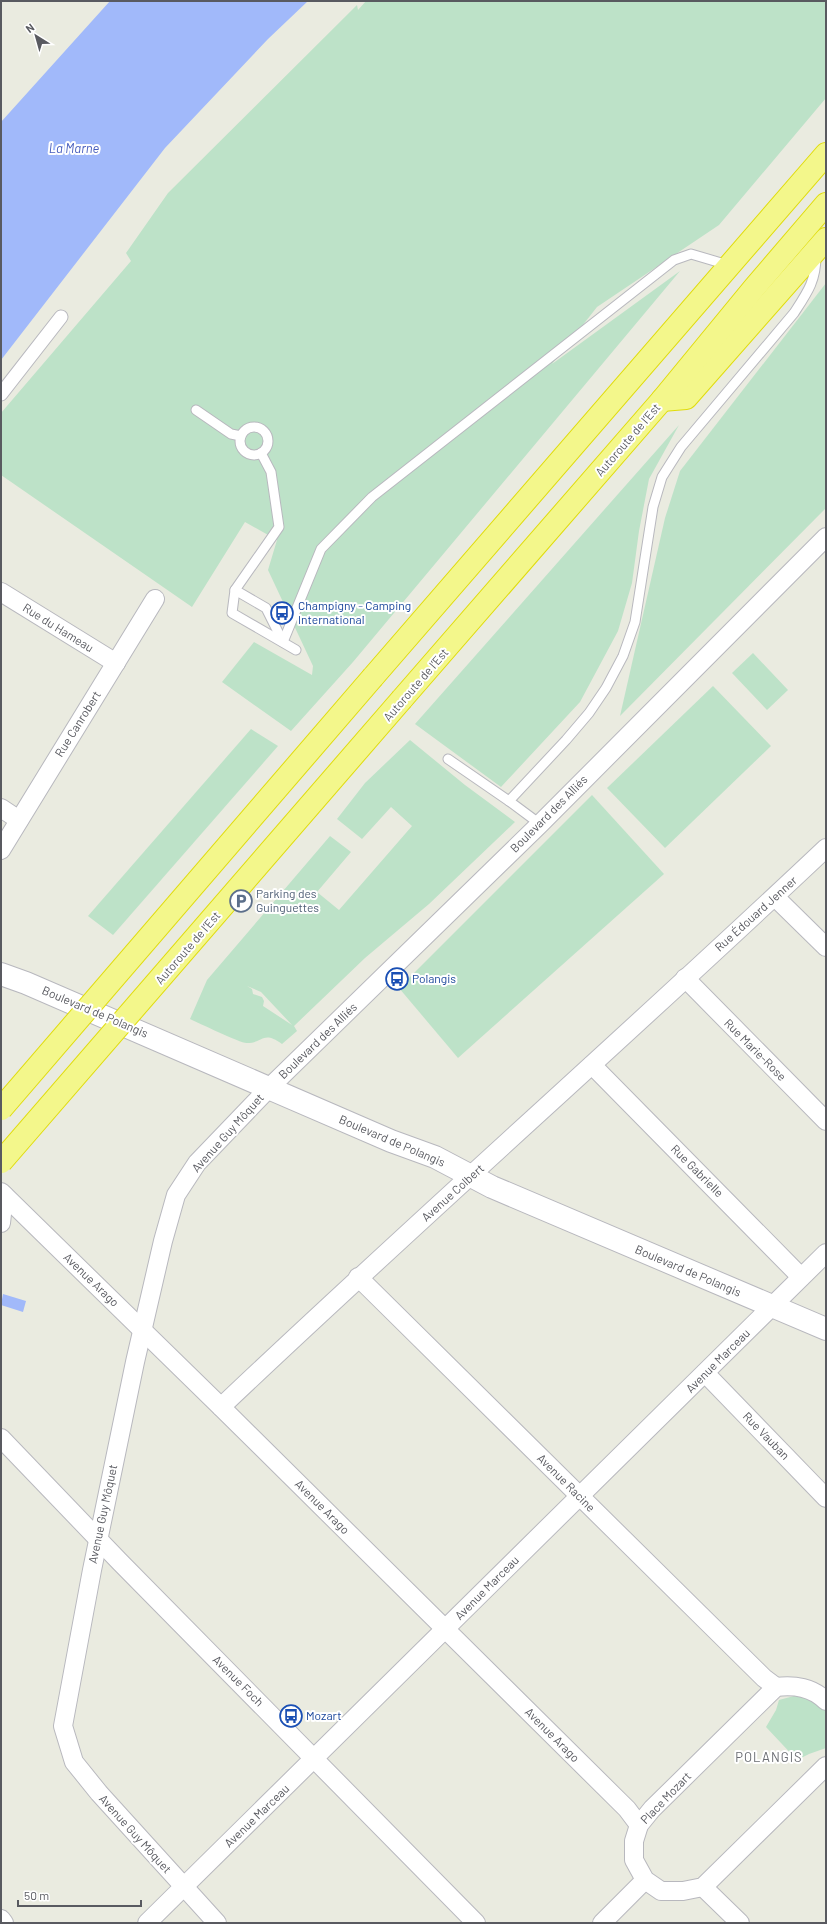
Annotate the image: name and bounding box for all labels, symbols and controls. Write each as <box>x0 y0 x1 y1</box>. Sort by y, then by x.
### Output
north arrow <box>16 16 56 56</box>
text: N <box>23 20 37 35</box>
water label: La Marne <box>49 140 100 156</box>
street label: Autoroute de l’Est <box>592 400 663 479</box>
place label: Champigny - Camping International <box>298 598 411 626</box>
street label: Rue du Hameau <box>21 600 96 654</box>
bus stop icon: Champigny - Camping International <box>269 600 295 626</box>
street label: Autoroute de l’Est <box>380 645 451 724</box>
street label: Rue Canrobert <box>51 688 103 759</box>
street label: Boulevard des Alliés <box>507 772 590 855</box>
street label: Rue Édouard Jenner <box>711 872 800 954</box>
place label: Parking des Guinguettes <box>256 886 319 914</box>
parking icon: Parking des Guinguettes <box>228 888 254 914</box>
street label: Autoroute de l’Est <box>152 908 223 987</box>
bus stop icon: Polangis <box>384 966 410 992</box>
place label: Polangis <box>412 971 456 985</box>
street label: Boulevard de Polangis <box>40 982 151 1040</box>
street label: Boulevard des Alliés <box>275 999 360 1081</box>
street label: Rue Marie-Rose <box>722 1015 790 1083</box>
street label: Avenue Guy Môquet <box>188 1090 266 1175</box>
street label: Boulevard de Polangis <box>337 1111 448 1169</box>
street label: Rue Gabrielle <box>669 1141 727 1199</box>
street label: Avenue Colbert <box>418 1161 486 1224</box>
street label: Boulevard de Polangis <box>633 1241 744 1299</box>
street label: Avenue Arago <box>61 1249 122 1309</box>
street label: Avenue Marceau <box>682 1325 752 1395</box>
street label: Rue Vauban <box>741 1409 793 1462</box>
street label: Avenue Racine <box>535 1450 599 1514</box>
street label: Avenue Guy Môquet <box>85 1463 119 1565</box>
street label: Avenue Arago <box>293 1476 353 1536</box>
street label: Avenue Marceau <box>451 1552 521 1622</box>
street label: Avenue Foch <box>210 1652 267 1709</box>
bus stop icon: Mozart <box>278 1703 304 1729</box>
street label: Avenue Arago <box>523 1704 583 1764</box>
place label: Mozart <box>306 1708 342 1722</box>
district label: POLANGIS <box>735 1749 803 1765</box>
street label: Place Mozart <box>637 1769 693 1826</box>
street label: Avenue Marceau <box>221 1781 292 1850</box>
street label: Avenue Guy Môquet <box>97 1791 175 1876</box>
scale bar <box>18 1882 141 1908</box>
text: 50 m <box>24 1888 49 1902</box>

